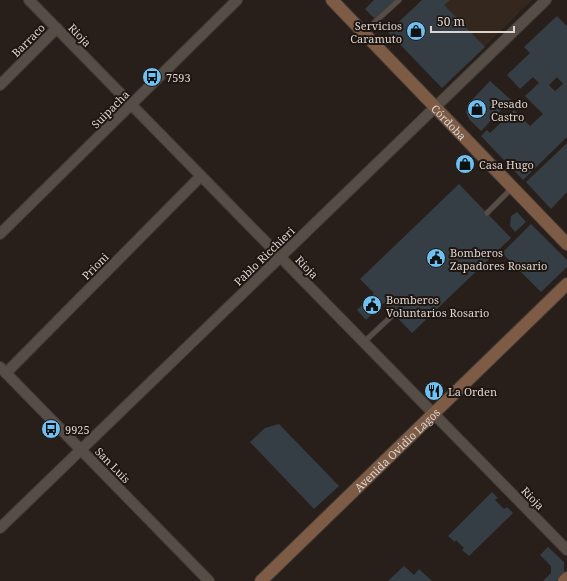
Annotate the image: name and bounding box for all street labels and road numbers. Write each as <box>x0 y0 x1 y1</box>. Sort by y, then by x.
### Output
street label: Barraco <box>8 20 48 60</box>
street label: Rioja <box>65 20 95 50</box>
street label: Suipacha <box>88 87 132 131</box>
street label: Córdoba <box>428 101 470 143</box>
street label: Pablo Ricchieri <box>230 223 298 289</box>
street label: Prioni <box>78 249 112 283</box>
street label: Rioja <box>292 252 322 282</box>
street label: Avenida Ovidio Lagos <box>351 404 443 494</box>
street label: San Luis <box>92 444 134 486</box>
street label: Rioja <box>518 483 548 513</box>

